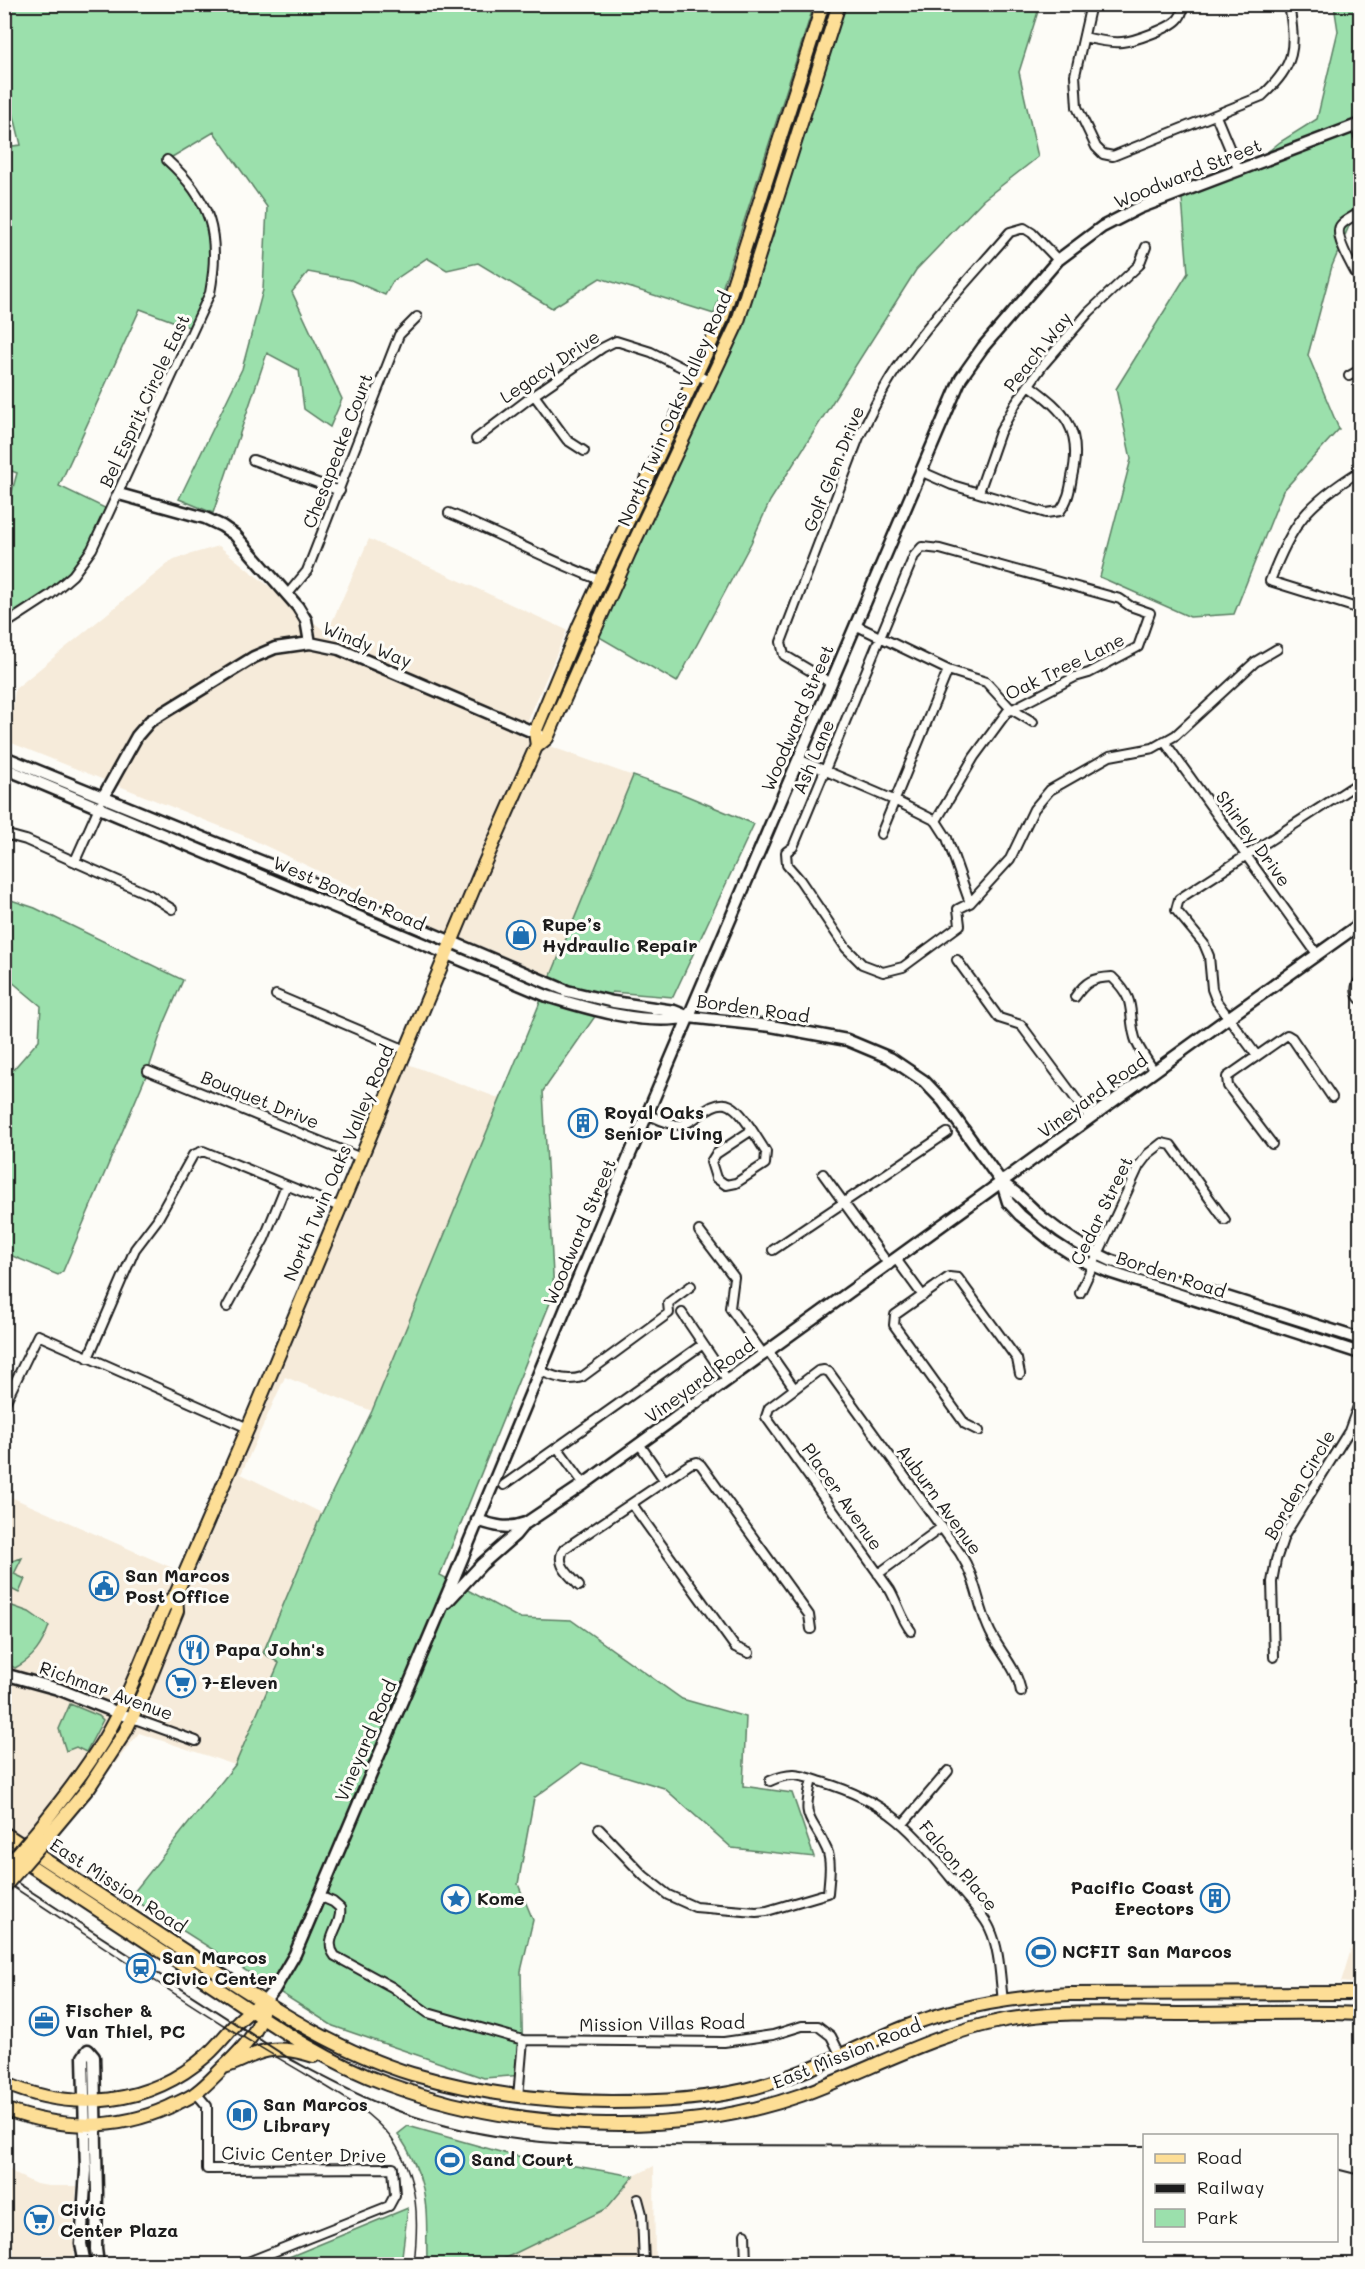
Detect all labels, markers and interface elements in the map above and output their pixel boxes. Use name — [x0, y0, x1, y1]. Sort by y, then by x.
street label: Woodward Street — [1110, 132, 1265, 214]
street label: North Twin Oaks Valley Road — [611, 287, 737, 530]
street label: Peach Way — [998, 306, 1077, 396]
street label: Bel Esprit Circle East — [93, 310, 195, 491]
street label: Legacy Drive — [495, 324, 604, 408]
street label: Chesapeake Court — [296, 370, 378, 532]
street label: Golf Glen Drive — [797, 402, 869, 535]
street label: Windy Way — [319, 615, 416, 673]
street label: Oak Tree Lane — [1001, 627, 1128, 705]
street label: Woodward Street — [755, 641, 839, 795]
street label: Ash Lane — [787, 716, 840, 798]
street label: Shirley Drive — [1211, 786, 1297, 891]
street label: West Borden Road — [270, 850, 429, 936]
place label: Rupe’s Hydraulic Repair — [542, 912, 698, 957]
shop icon: Rupe’s Hydraulic Repair — [505, 919, 537, 951]
street label: Borden Road — [695, 988, 811, 1028]
street label: North Twin Oaks Valley Road — [277, 1041, 399, 1284]
street label: Vineyard Road — [1033, 1047, 1152, 1143]
street label: Bouquet Drive — [198, 1064, 323, 1134]
place label: Royal Oaks Senior Living — [604, 1100, 723, 1145]
building icon: Royal Oaks Senior Living — [567, 1107, 599, 1139]
street label: Cedar Street — [1064, 1152, 1138, 1269]
street label: Woodward Street — [537, 1155, 621, 1309]
street label: Borden Road — [1113, 1245, 1229, 1303]
street label: Vineyard Road — [640, 1332, 759, 1428]
street label: Borden Circle — [1258, 1425, 1340, 1544]
street label: Placer Avenue — [797, 1438, 889, 1555]
street label: Auburn Avenue — [892, 1440, 988, 1559]
place label: San Marcos Post Office — [125, 1563, 230, 1608]
public building icon: San Marcos Post Office — [88, 1570, 120, 1602]
restaurant icon: Papa John's — [178, 1634, 210, 1666]
place label: Papa John's — [215, 1637, 325, 1661]
street label: Richmar Avenue — [36, 1655, 176, 1725]
supermarket icon: 7-Eleven — [165, 1667, 197, 1699]
place label: 7-Eleven — [202, 1670, 278, 1694]
street label: Vineyard Road — [329, 1676, 401, 1805]
street label: Falcon Place — [914, 1815, 1004, 1916]
street label: East Mission Road — [46, 1832, 191, 1938]
place label: Pacific Coast Erectors — [1070, 1875, 1194, 1920]
building icon: Pacific Coast Erectors — [1199, 1882, 1231, 1914]
place icon: Kome — [440, 1883, 472, 1915]
place label: Kome — [477, 1886, 525, 1910]
sports icon: NCFIT San Marcos — [1025, 1936, 1057, 1968]
place label: NCFIT San Marcos — [1062, 1939, 1232, 1963]
place label: San Marcos Civic Center — [162, 1945, 277, 1990]
station icon: San Marcos Civic Center — [125, 1952, 157, 1984]
place label: Fischer & Van Thiel, PC — [65, 1998, 185, 2043]
office icon: Fischer & Van Thiel, PC — [28, 2005, 60, 2037]
street label: Mission Villas Road — [579, 2010, 745, 2036]
street label: East Mission Road — [769, 2012, 924, 2094]
place label: San Marcos Library — [263, 2092, 368, 2137]
library icon: San Marcos Library — [226, 2099, 258, 2131]
legend — [1143, 2134, 1338, 2242]
street label: Civic Center Drive — [221, 2141, 387, 2167]
sports icon: Sand Court — [434, 2144, 466, 2176]
text: Road — [1197, 2145, 1242, 2169]
place label: Sand Court — [471, 2147, 574, 2171]
text: Railway — [1197, 2175, 1264, 2199]
place label: Civic Center Plaza — [60, 2197, 178, 2242]
supermarket icon: Civic Center Plaza — [23, 2204, 55, 2236]
text: Park — [1197, 2205, 1238, 2229]

